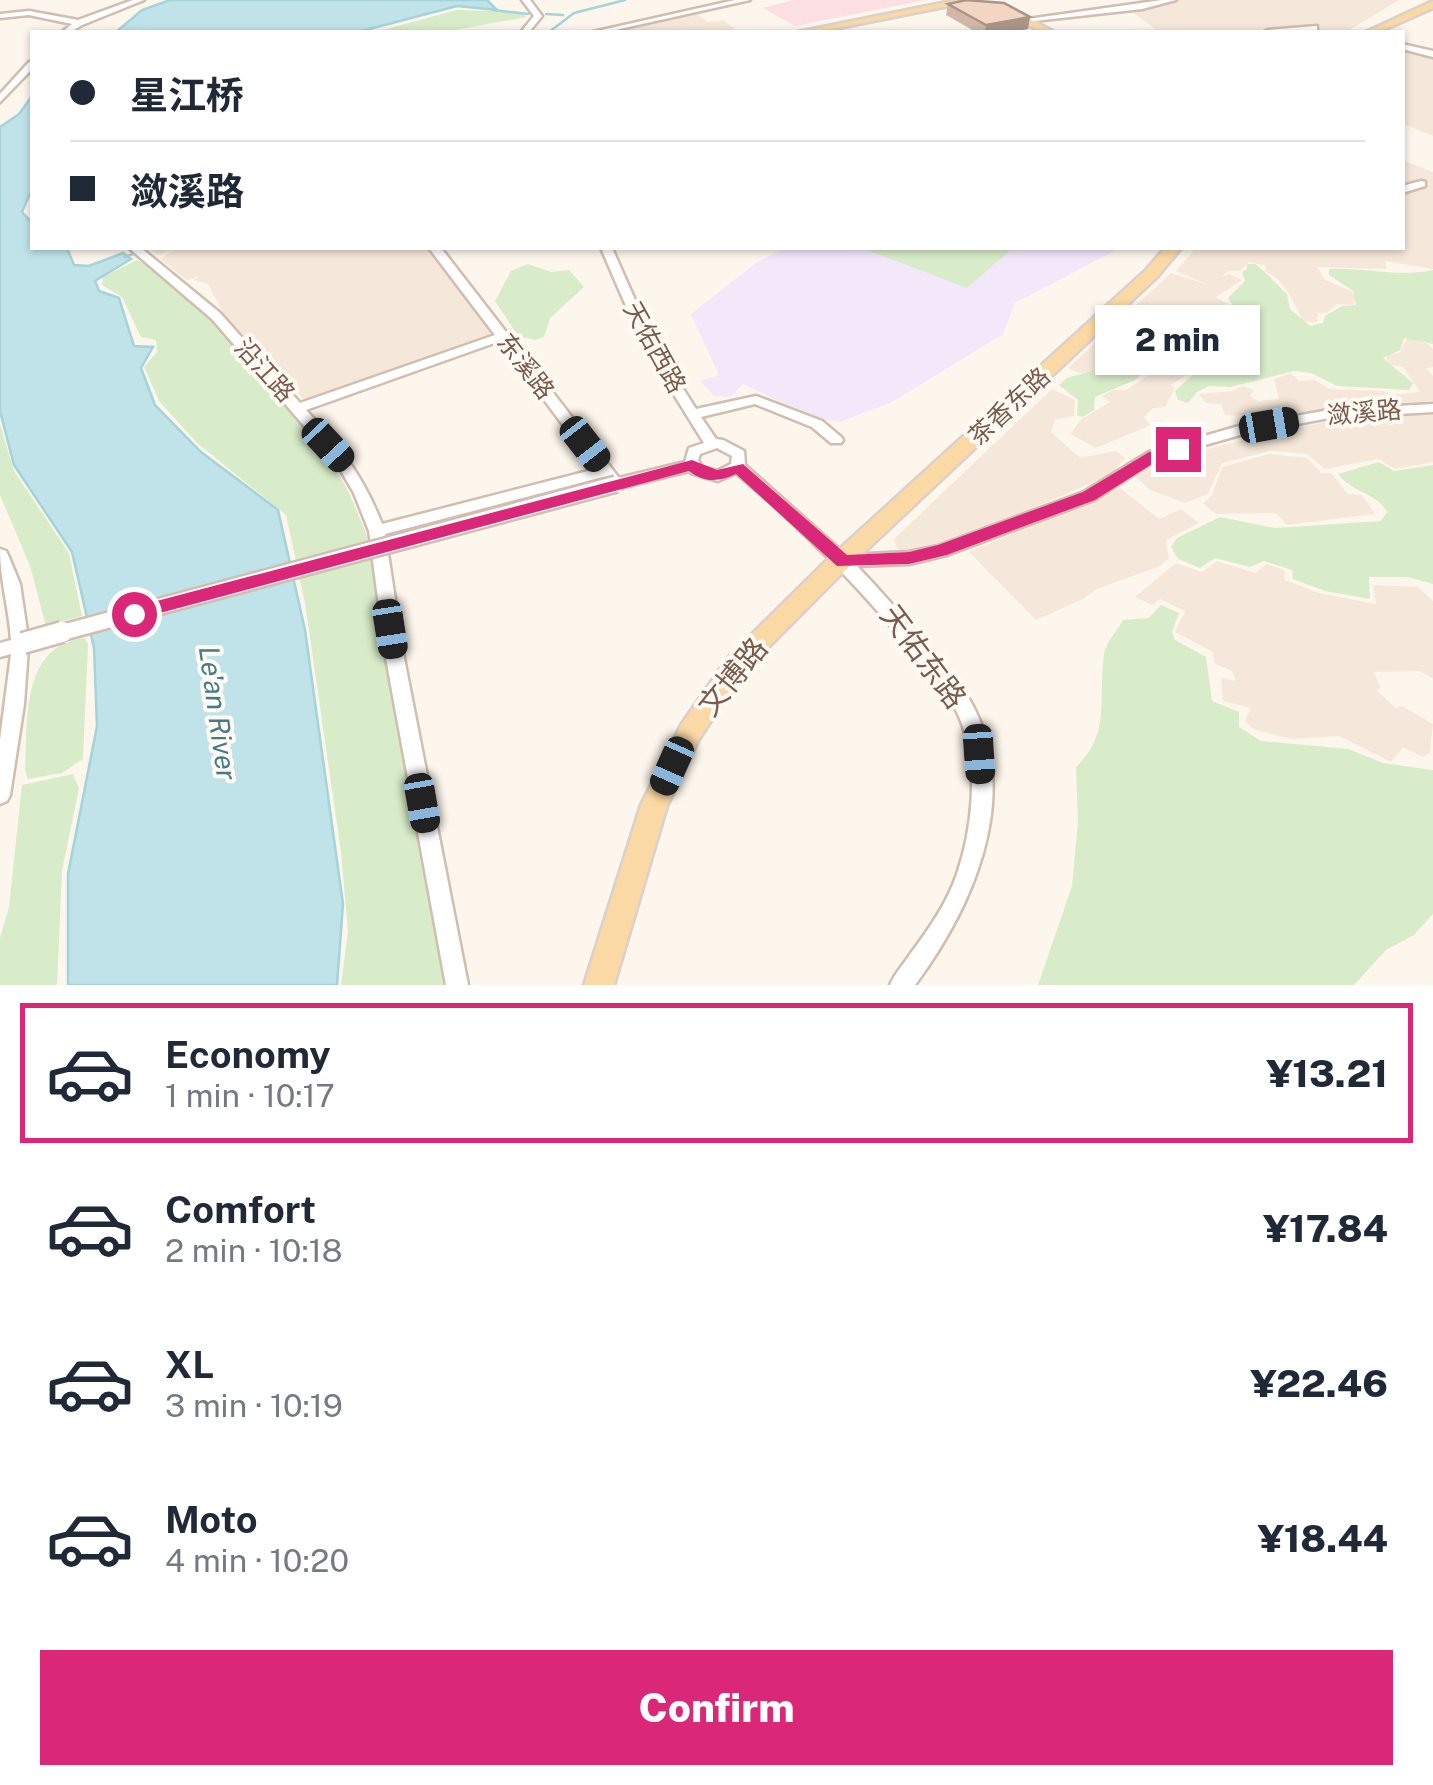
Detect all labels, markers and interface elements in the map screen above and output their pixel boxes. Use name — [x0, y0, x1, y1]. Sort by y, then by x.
text: 星江桥 — [130, 73, 244, 118]
text: 潋溪路 — [130, 169, 244, 214]
street label: 天佑西路 — [618, 296, 692, 398]
callout: 2 min — [1096, 304, 1260, 374]
text: 2 min — [1135, 321, 1220, 358]
street label: 东溪路 — [491, 327, 561, 405]
street label: 沿江路 — [229, 332, 301, 408]
street label: 茶香东路 — [962, 361, 1056, 451]
street label: 潋溪路 — [1325, 394, 1403, 430]
car — [1237, 405, 1301, 445]
car — [555, 411, 615, 477]
car — [297, 413, 359, 477]
route end — [1156, 427, 1201, 472]
route start — [112, 592, 157, 637]
car — [370, 597, 410, 661]
street label: 天佑东路 — [873, 598, 974, 715]
street label: 文博路 — [690, 630, 775, 723]
water label: Le'an River — [193, 644, 244, 782]
car — [962, 723, 996, 785]
car — [646, 732, 698, 800]
car — [402, 771, 442, 835]
icon: car — [45, 1028, 135, 1118]
text: Economy — [165, 1032, 331, 1077]
text: ¥13.21 — [1266, 1051, 1388, 1096]
text: 1 min · 10:17 — [165, 1077, 335, 1114]
icon: car — [45, 1183, 135, 1273]
text: Comfort — [165, 1187, 316, 1232]
text: ¥17.84 — [1263, 1206, 1388, 1251]
text: 2 min · 10:18 — [165, 1232, 342, 1269]
icon: car — [45, 1338, 135, 1428]
text: XL — [165, 1342, 214, 1387]
text: ¥22.46 — [1250, 1361, 1388, 1406]
text: 3 min · 10:19 — [165, 1387, 343, 1424]
icon: car — [45, 1493, 135, 1583]
text: Moto — [165, 1497, 258, 1542]
text: ¥18.44 — [1258, 1516, 1388, 1561]
text: 4 min · 10:20 — [165, 1542, 349, 1579]
button: Confirm — [40, 1650, 1393, 1765]

